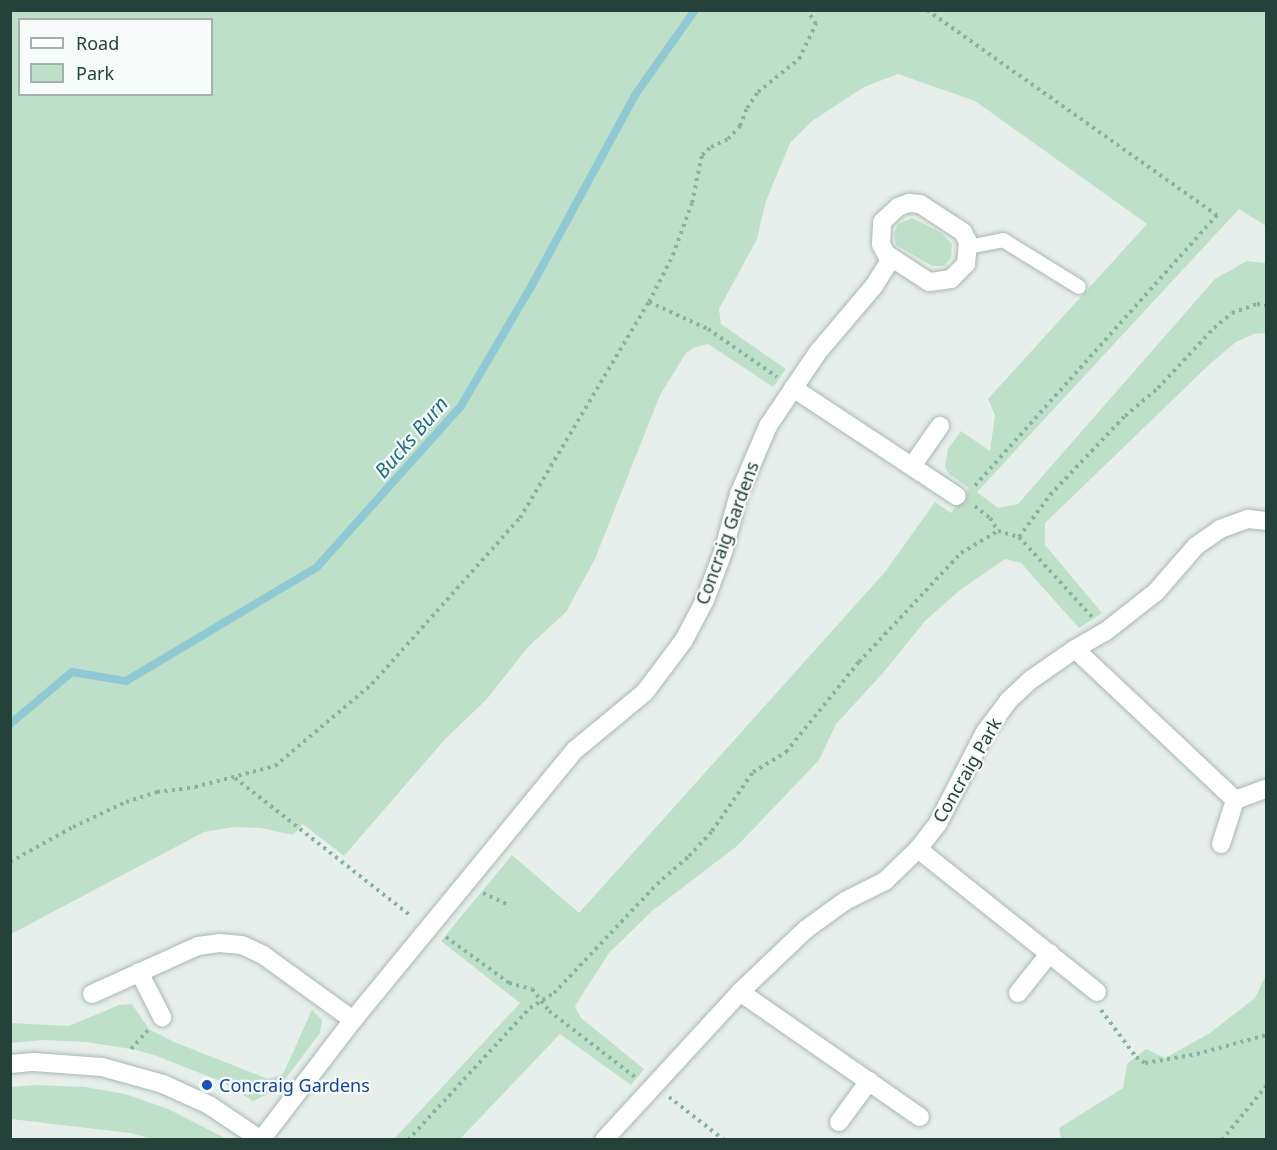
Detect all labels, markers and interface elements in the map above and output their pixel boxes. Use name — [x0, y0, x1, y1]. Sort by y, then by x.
legend — [18, 18, 213, 96]
text: Road — [76, 31, 119, 55]
text: Park — [76, 61, 114, 85]
water label: Bucks Burn — [369, 392, 453, 482]
street label: Concraig Gardens — [691, 458, 763, 608]
street label: Concraig Park — [928, 714, 1006, 826]
place label: Concraig Gardens — [219, 1074, 370, 1096]
marker: Concraig Gardens — [200, 1078, 214, 1092]

